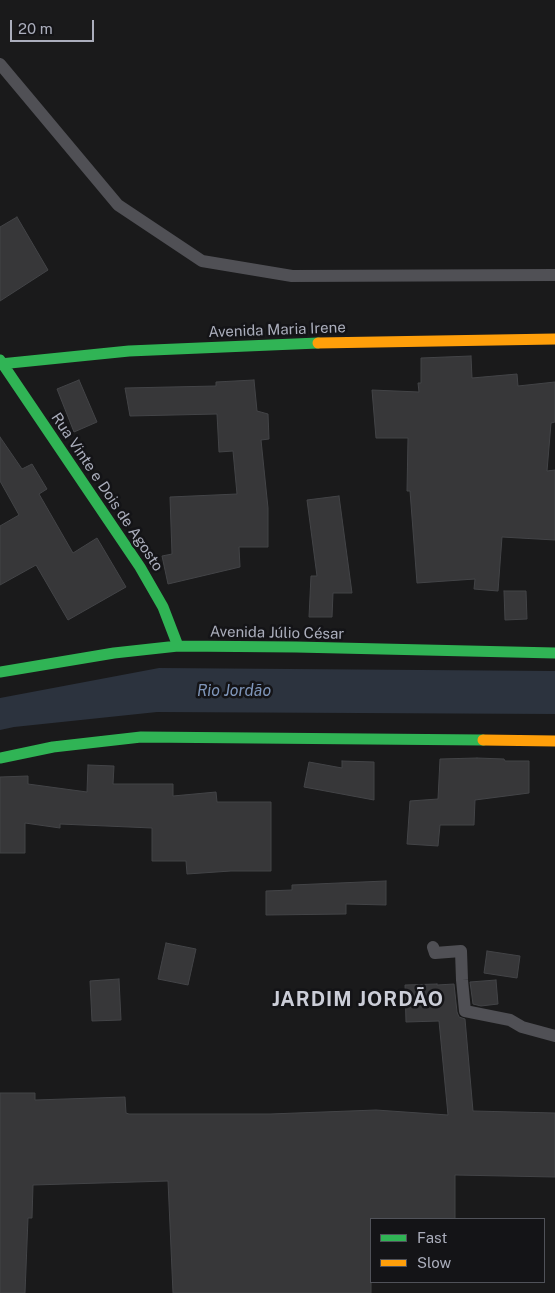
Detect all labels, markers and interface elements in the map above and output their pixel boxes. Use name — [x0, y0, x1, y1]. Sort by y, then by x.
scale bar — [12, 10, 96, 42]
text: 20 m — [18, 20, 53, 37]
street label: Avenida Maria Irene — [208, 319, 346, 341]
street label: Rua Vinte e Dois de Agosto — [47, 409, 167, 575]
street label: Avenida Júlio César — [210, 623, 344, 643]
water label: Rio Jordão — [197, 681, 271, 701]
district label: JARDIM JORDÃO — [270, 988, 446, 1012]
legend — [370, 1218, 545, 1283]
text: Fast — [417, 1229, 447, 1246]
text: Slow — [417, 1254, 451, 1271]

